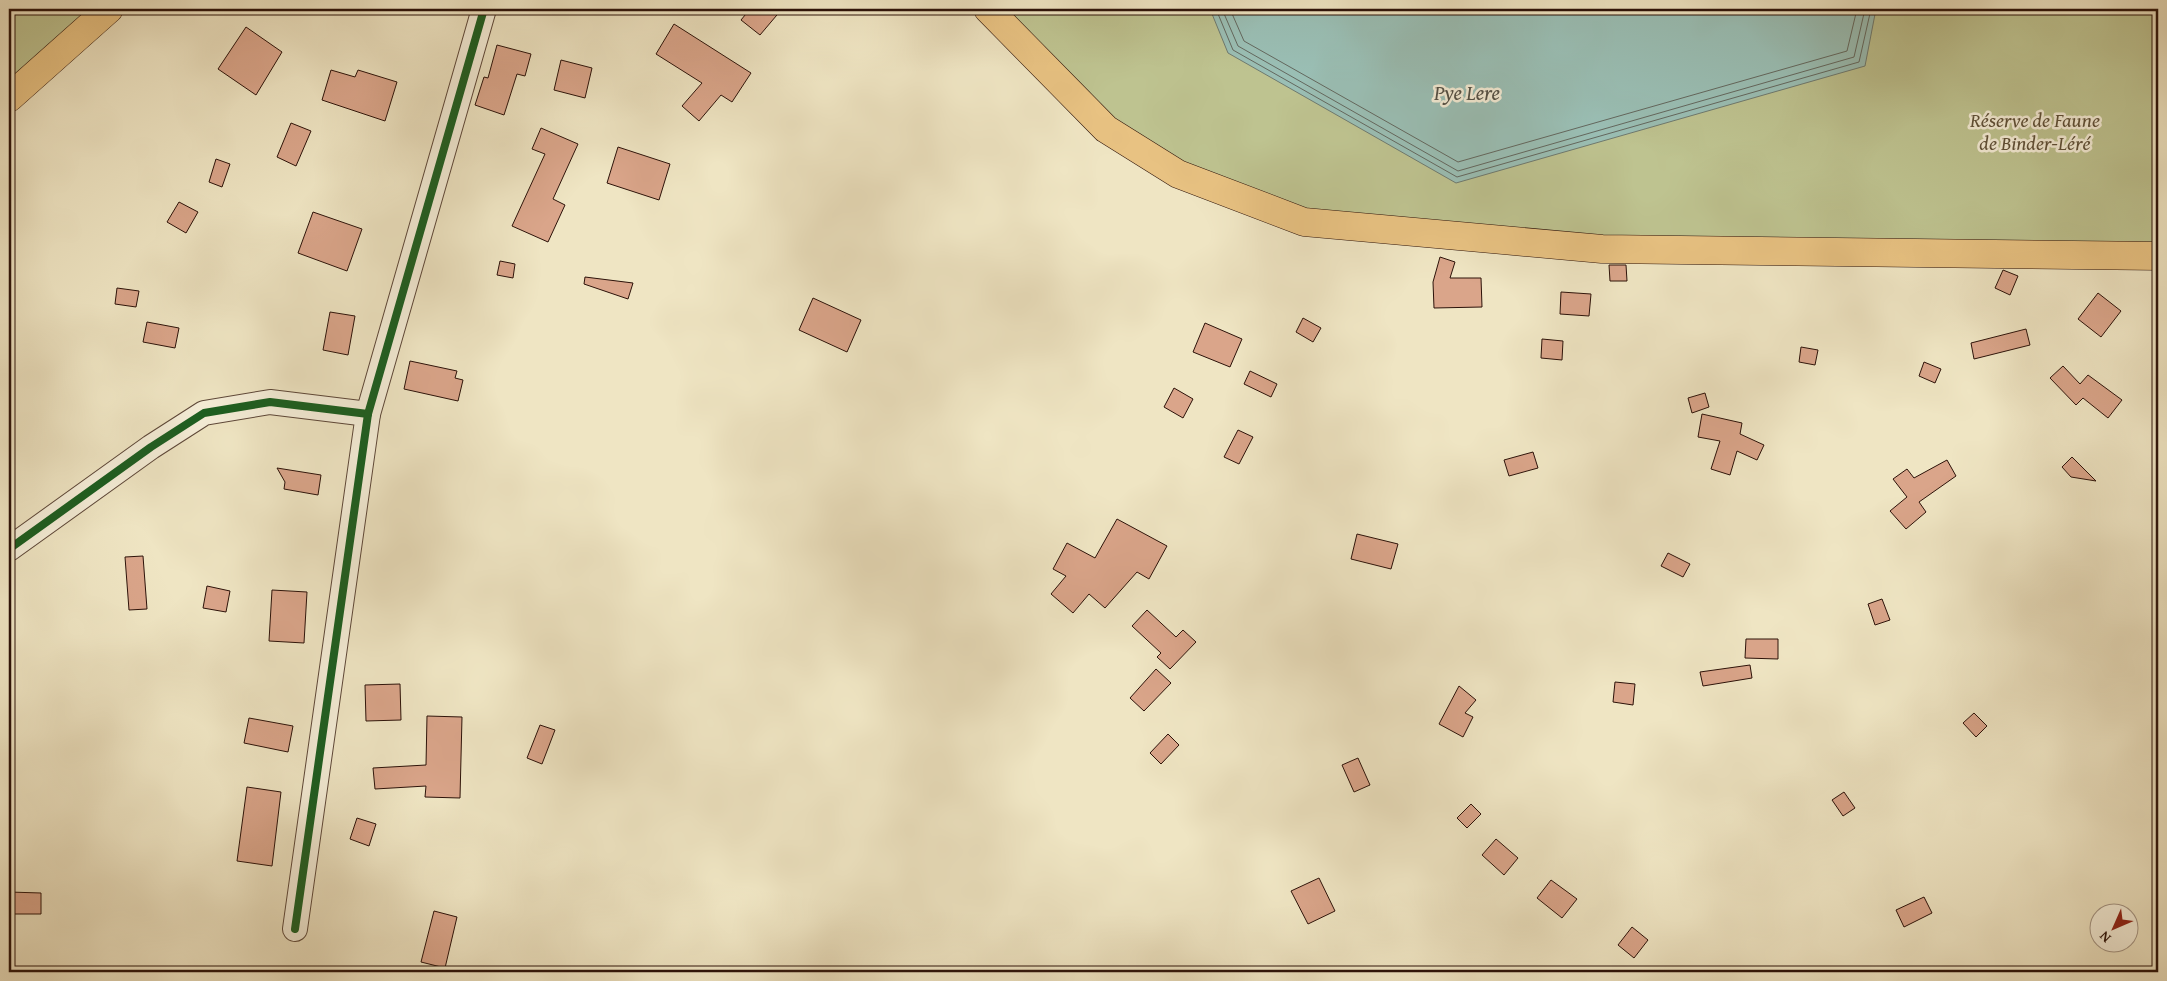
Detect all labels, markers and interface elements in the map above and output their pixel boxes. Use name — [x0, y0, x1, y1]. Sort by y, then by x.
water label: Pye Lere — [1433, 77, 1500, 108]
park label: Réserve de Faune de Binder-Léré — [1969, 105, 2100, 157]
north arrow — [2090, 904, 2140, 954]
text: N — [2094, 926, 2115, 948]

